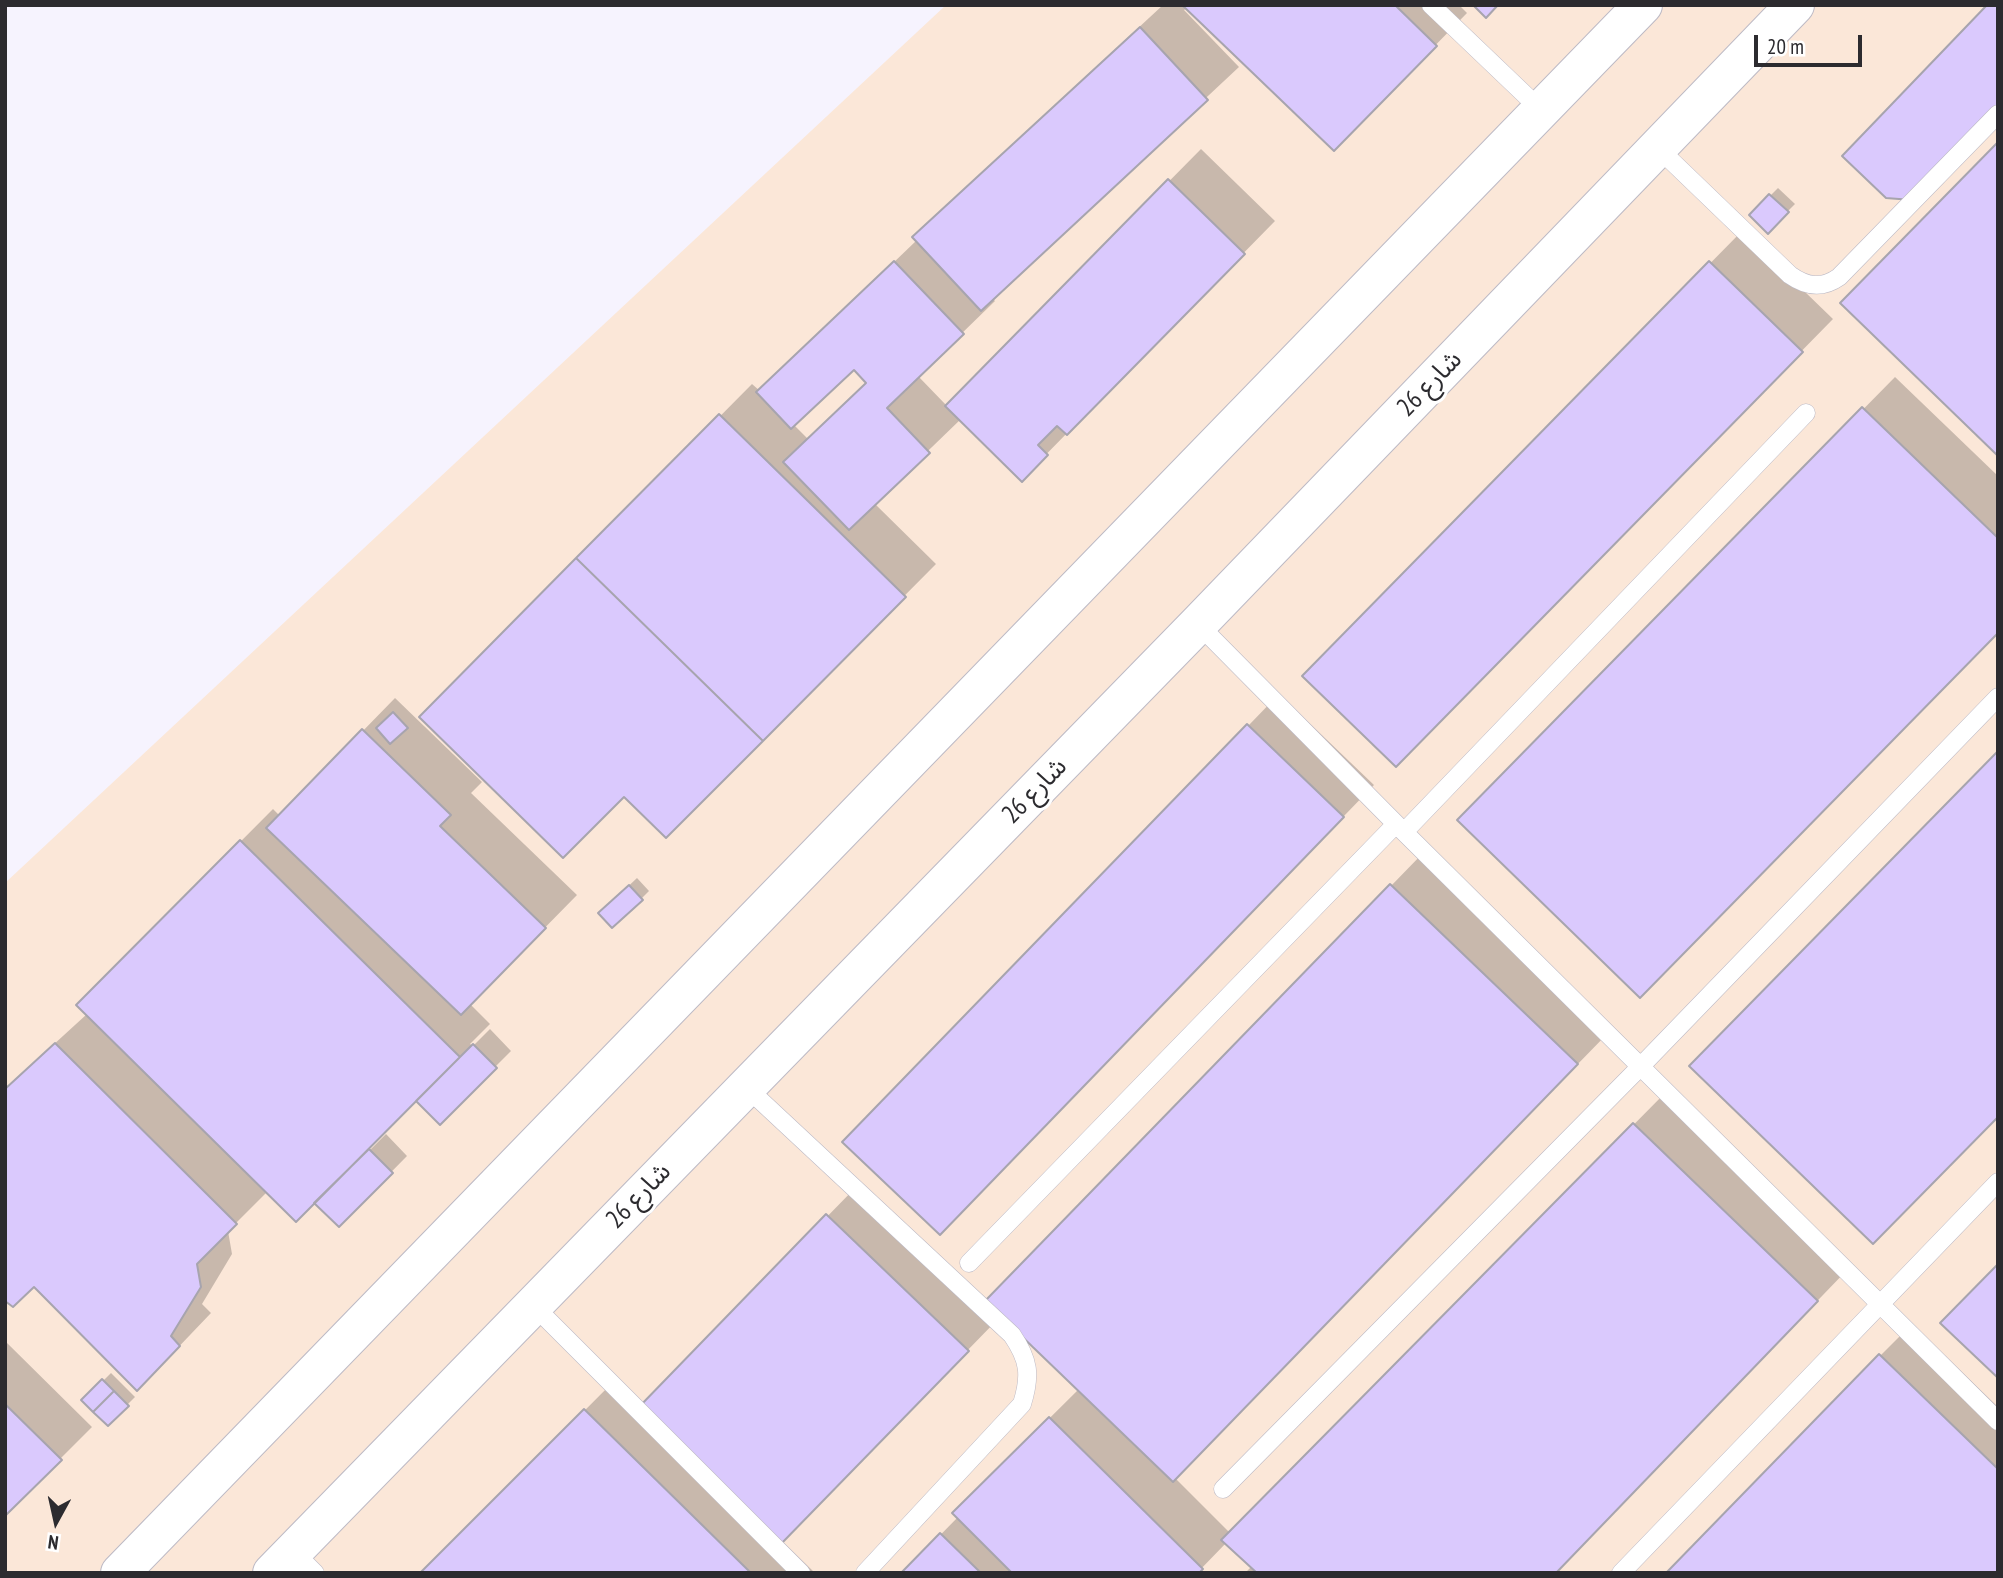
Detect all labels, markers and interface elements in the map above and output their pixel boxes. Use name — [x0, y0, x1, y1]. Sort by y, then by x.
scale bar — [1758, 21, 1867, 65]
text: 20 m — [1767, 33, 1804, 60]
street label: شارع 26 — [1391, 345, 1469, 423]
street label: شارع 26 — [996, 752, 1074, 830]
street label: شارع 26 — [600, 1157, 678, 1235]
north arrow — [21, 1487, 91, 1557]
text: N — [46, 1530, 60, 1555]

